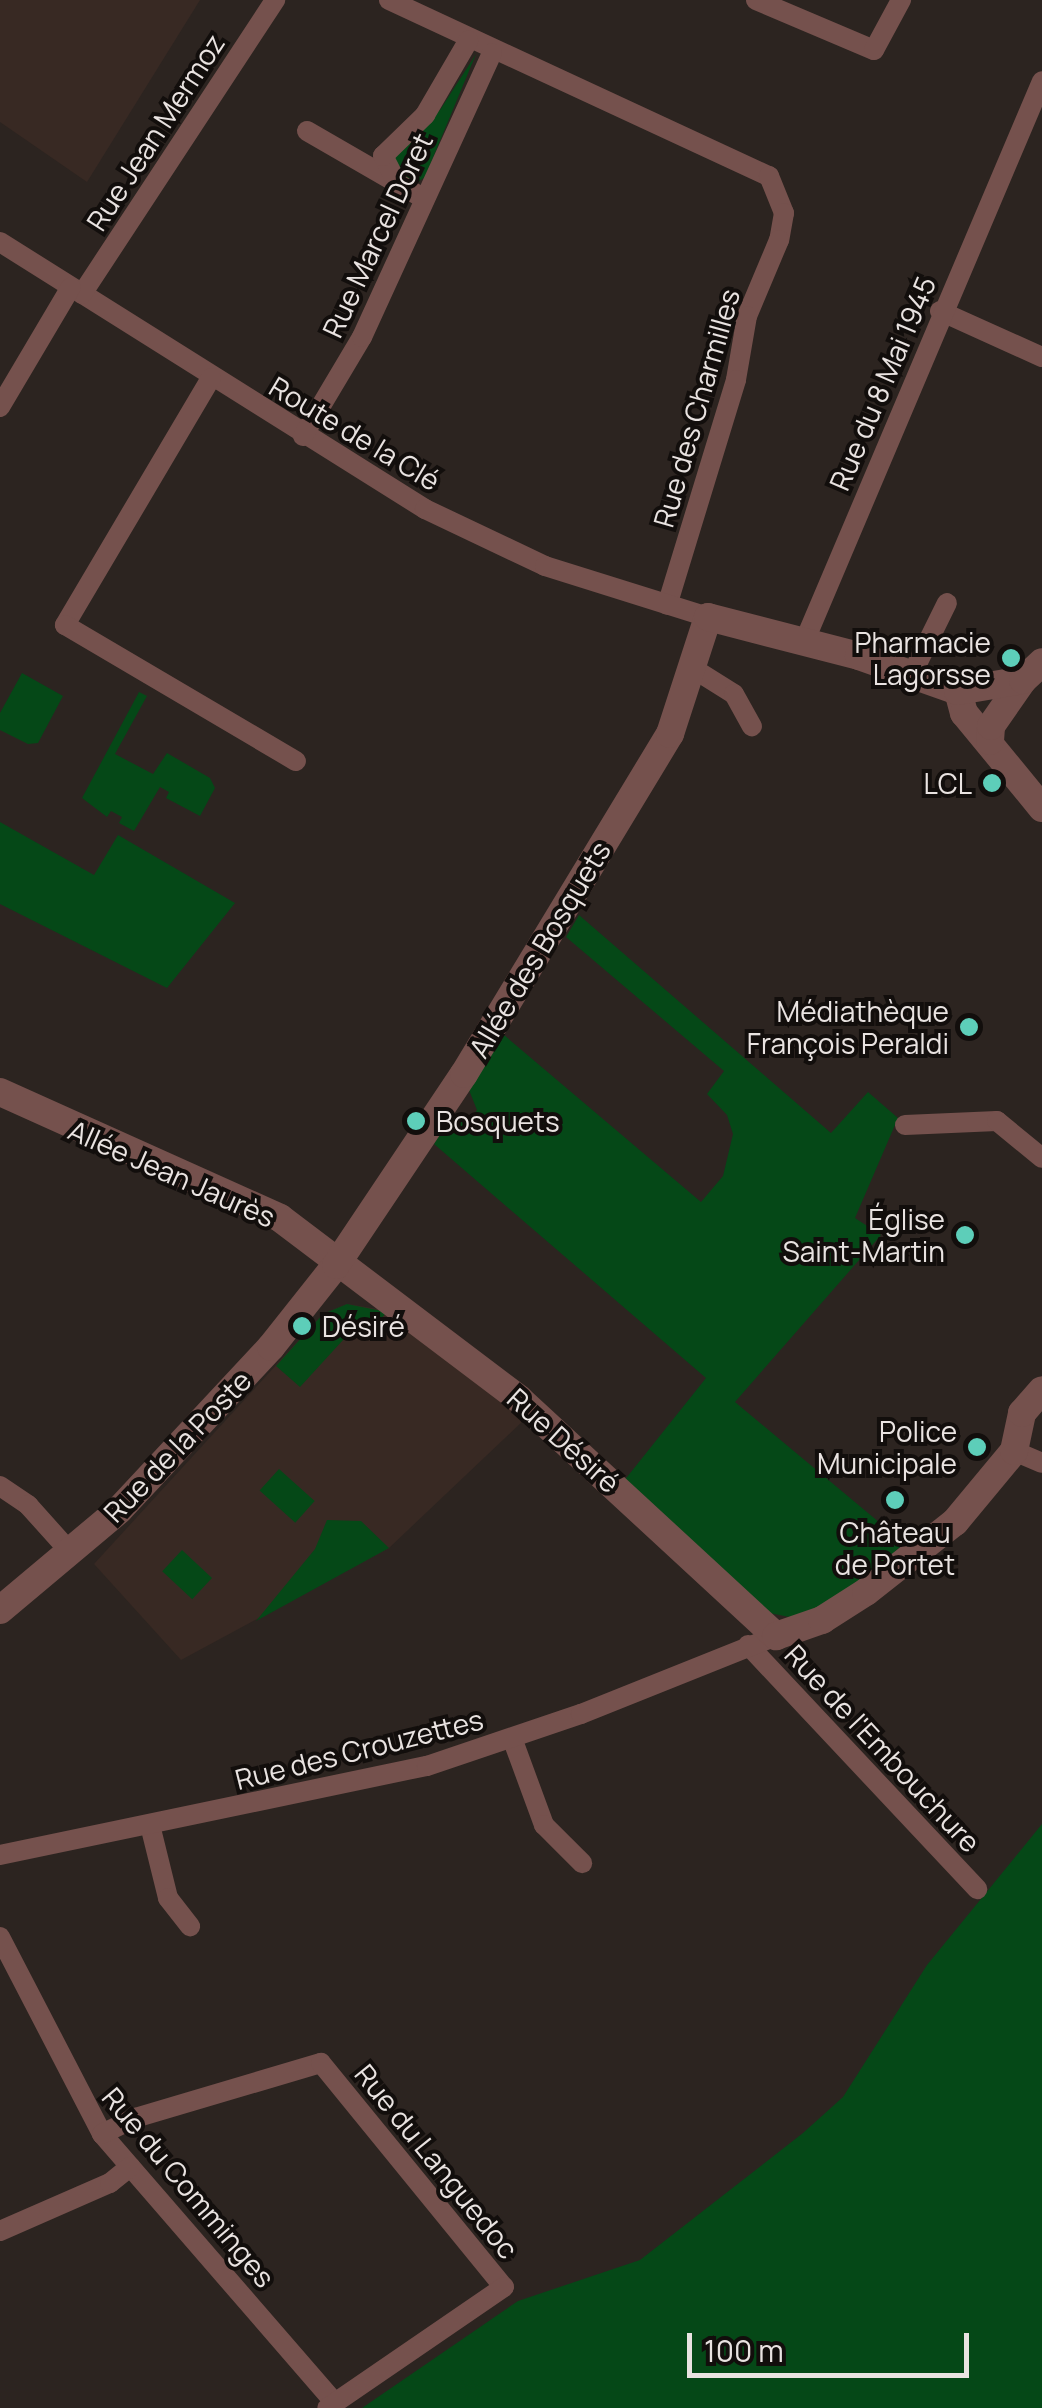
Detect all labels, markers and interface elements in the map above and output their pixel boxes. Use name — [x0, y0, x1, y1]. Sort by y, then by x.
street label: Rue Jean Mermoz — [79, 27, 231, 237]
street label: Rue Marcel Doret — [315, 128, 439, 342]
street label: Rue du 8 Mai 1945 — [822, 271, 942, 495]
street label: Rue des Charmilles — [646, 285, 746, 531]
street label: Route de la Clé — [264, 369, 446, 497]
place label: Pharmacie Lagorsse — [855, 625, 991, 691]
marker: Pharmacie Lagorsse — [1000, 647, 1022, 669]
place label: LCL — [923, 766, 972, 800]
marker: LCL — [981, 772, 1003, 794]
street label: Allée des Bosquets — [461, 835, 617, 1063]
place label: Médiathèque François Peraldi — [747, 994, 949, 1060]
marker: Médiathèque François Peraldi — [958, 1016, 980, 1038]
place label: Bosquets — [436, 1104, 560, 1138]
marker: Bosquets — [405, 1110, 427, 1132]
street label: Allée Jean Jaurès — [64, 1112, 280, 1234]
place label: Église Saint-Martin — [782, 1202, 945, 1268]
marker: Église Saint-Martin — [954, 1224, 976, 1246]
place label: Désiré — [322, 1309, 405, 1343]
marker: Désiré — [291, 1315, 313, 1337]
street label: Rue de la Poste — [96, 1363, 258, 1529]
street label: Rue Désiré — [501, 1381, 627, 1499]
place label: Police Municipale — [817, 1414, 957, 1480]
marker: Police Municipale — [966, 1436, 988, 1458]
marker: Château de Portet — [884, 1489, 906, 1511]
place label: Château de Portet — [835, 1515, 955, 1581]
street label: Rue de l'Embouchure — [778, 1637, 988, 1859]
street label: Rue des Crouzettes — [231, 1702, 487, 1796]
street label: Rue du Languedoc — [348, 2057, 526, 2265]
street label: Rue du Comminges — [96, 2080, 282, 2294]
scale bar — [692, 2313, 974, 2375]
text: 100 m — [704, 2330, 784, 2371]

